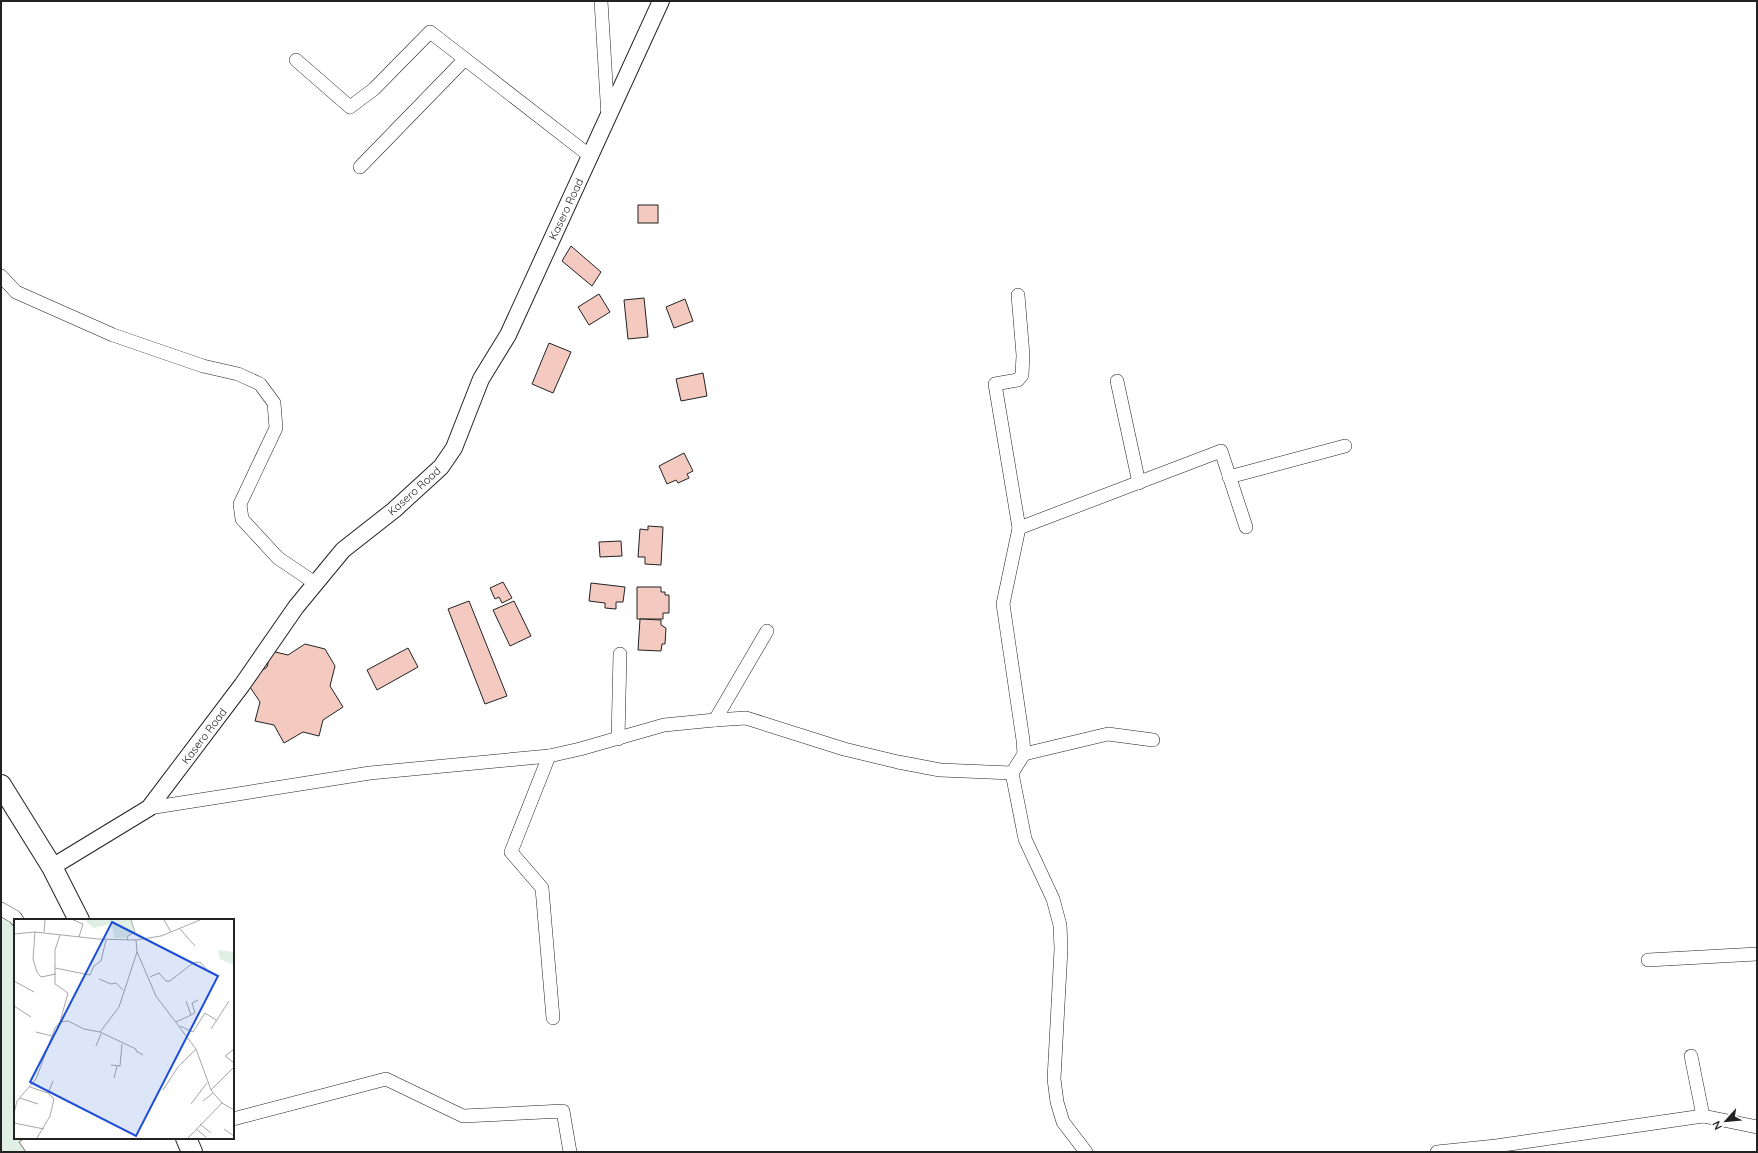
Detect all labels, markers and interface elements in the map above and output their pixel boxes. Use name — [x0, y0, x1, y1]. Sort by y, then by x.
street label: Kasero Road — [546, 176, 586, 242]
street label: Kasero Road — [385, 464, 443, 518]
street label: Kasero Road — [178, 705, 230, 767]
inset map — [14, 919, 234, 1139]
north arrow — [1706, 1101, 1746, 1141]
text: N — [1709, 1119, 1725, 1132]

